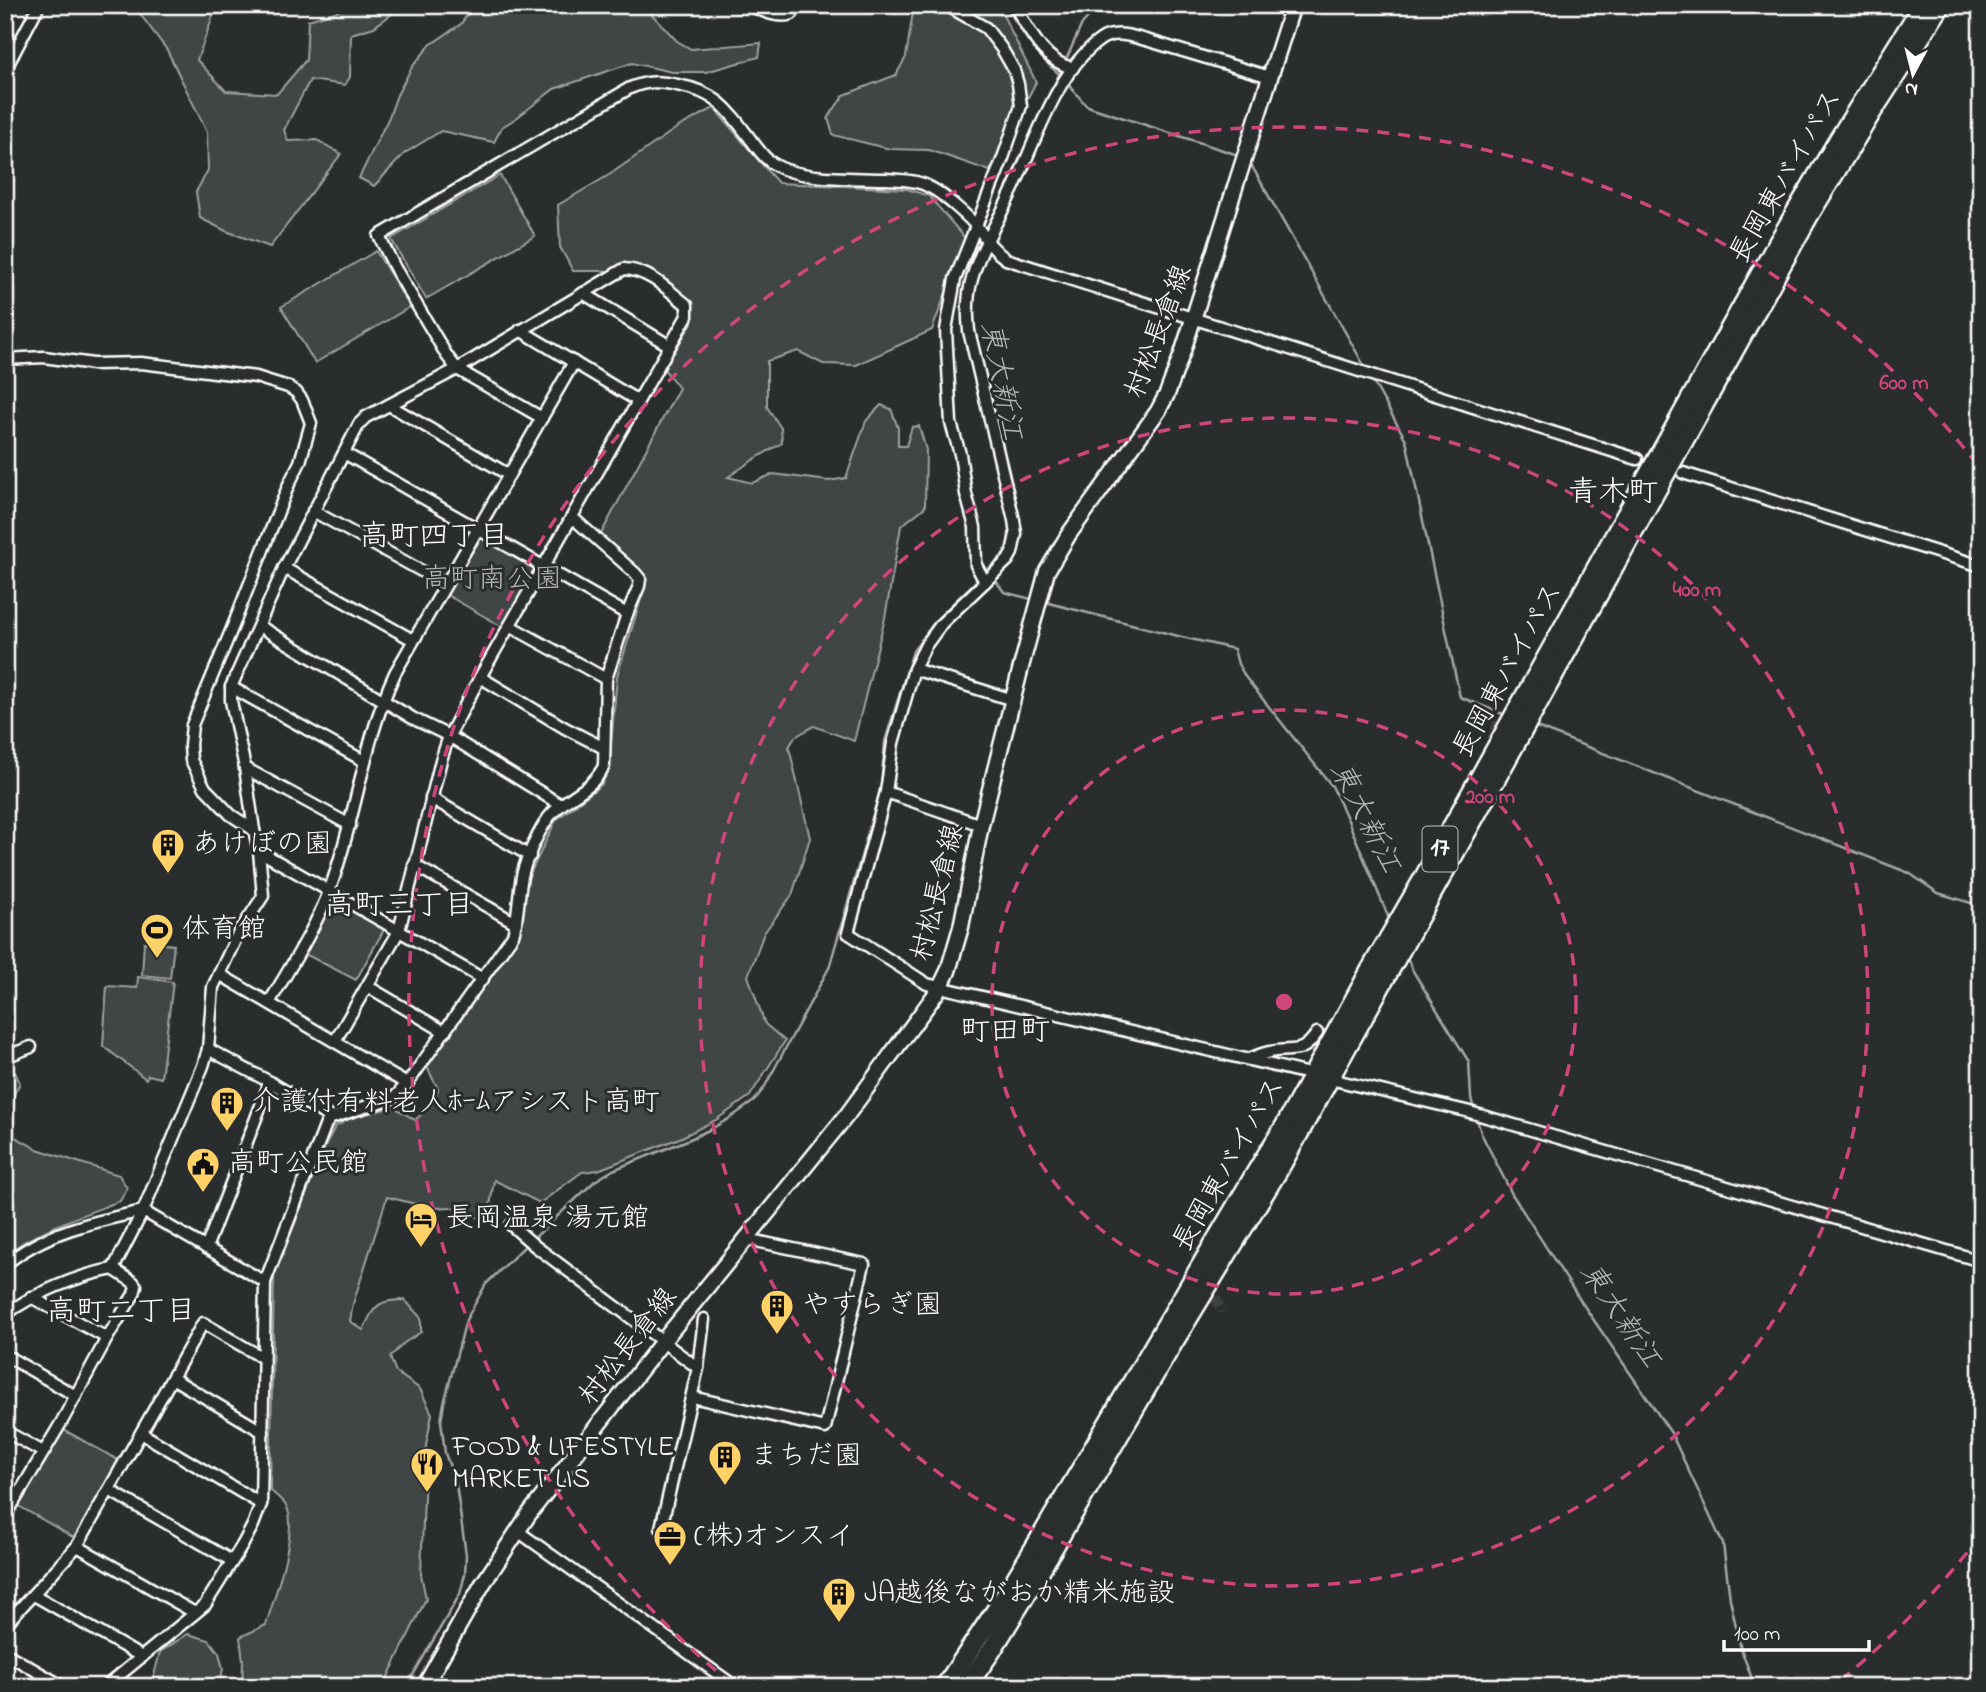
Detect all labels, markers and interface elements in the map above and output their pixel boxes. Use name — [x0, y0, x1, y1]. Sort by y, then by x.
north arrow — [1878, 38, 1948, 108]
text: N — [1903, 74, 1919, 103]
street label: 長岡東バイパス — [1720, 82, 1854, 272]
street label: 村松長倉線 — [1116, 259, 1204, 405]
water label: 東大新江 — [967, 318, 1033, 445]
text: 600 m — [1880, 369, 1928, 399]
district label: 青木町 — [1568, 472, 1658, 516]
district label: 高町四丁目 — [359, 516, 509, 560]
park label: 高町南公園 — [422, 560, 562, 601]
street label: 長岡東バイパス — [1444, 576, 1574, 766]
text: 400 m — [1673, 576, 1721, 606]
water label: 東大新江 — [1317, 755, 1411, 882]
text: 200 m — [1464, 783, 1515, 813]
street label: 村松長倉線 — [902, 820, 976, 966]
place label: あけぼの園 — [192, 825, 332, 866]
building icon: あけぼの園 — [149, 826, 187, 875]
road number: 17 — [1422, 827, 1458, 872]
district label: 高町三丁目 — [324, 885, 474, 929]
place label: 体育館 — [182, 910, 266, 951]
sports icon: 体育館 — [138, 911, 176, 960]
centre of rings — [1272, 990, 1296, 1014]
district label: 町田町 — [960, 1011, 1050, 1055]
street label: 長岡東バイパス — [1163, 1070, 1297, 1260]
place label: 介護付有料老人ﾎｰﾑアシスト高町 — [252, 1083, 660, 1124]
building icon: 介護付有料老人ﾎｰﾑアシスト高町 — [208, 1084, 246, 1133]
place label: 高町公民館 — [228, 1144, 368, 1185]
public building icon: 高町公民館 — [184, 1145, 222, 1194]
place label: 長岡温泉 湯元館 — [446, 1199, 649, 1240]
hotel icon: 長岡温泉 湯元館 — [402, 1200, 440, 1249]
water label: 東大新江 — [1567, 1254, 1671, 1379]
street label: 村松長倉線 — [570, 1279, 688, 1415]
place label: やすらぎ園 — [802, 1286, 942, 1327]
building icon: やすらぎ園 — [758, 1287, 796, 1336]
district label: 高町二丁目 — [46, 1291, 196, 1335]
place label: FOOD & LIFESTYLE MARKET LIS — [451, 1428, 674, 1501]
place label: まちだ園 — [750, 1437, 862, 1478]
building icon: まちだ園 — [706, 1438, 744, 1487]
restaurant icon: FOOD & LIFESTYLE MARKET LIS — [408, 1445, 446, 1494]
place label: (株)オンスイ — [694, 1517, 854, 1558]
office icon: (株)オンスイ — [651, 1518, 689, 1567]
place label: JA越後ながおか精米施設 — [864, 1574, 1175, 1615]
building icon: JA越後ながおか精米施設 — [820, 1575, 858, 1624]
scale bar — [1724, 1608, 1869, 1652]
text: 100 m — [1734, 1620, 1780, 1650]

